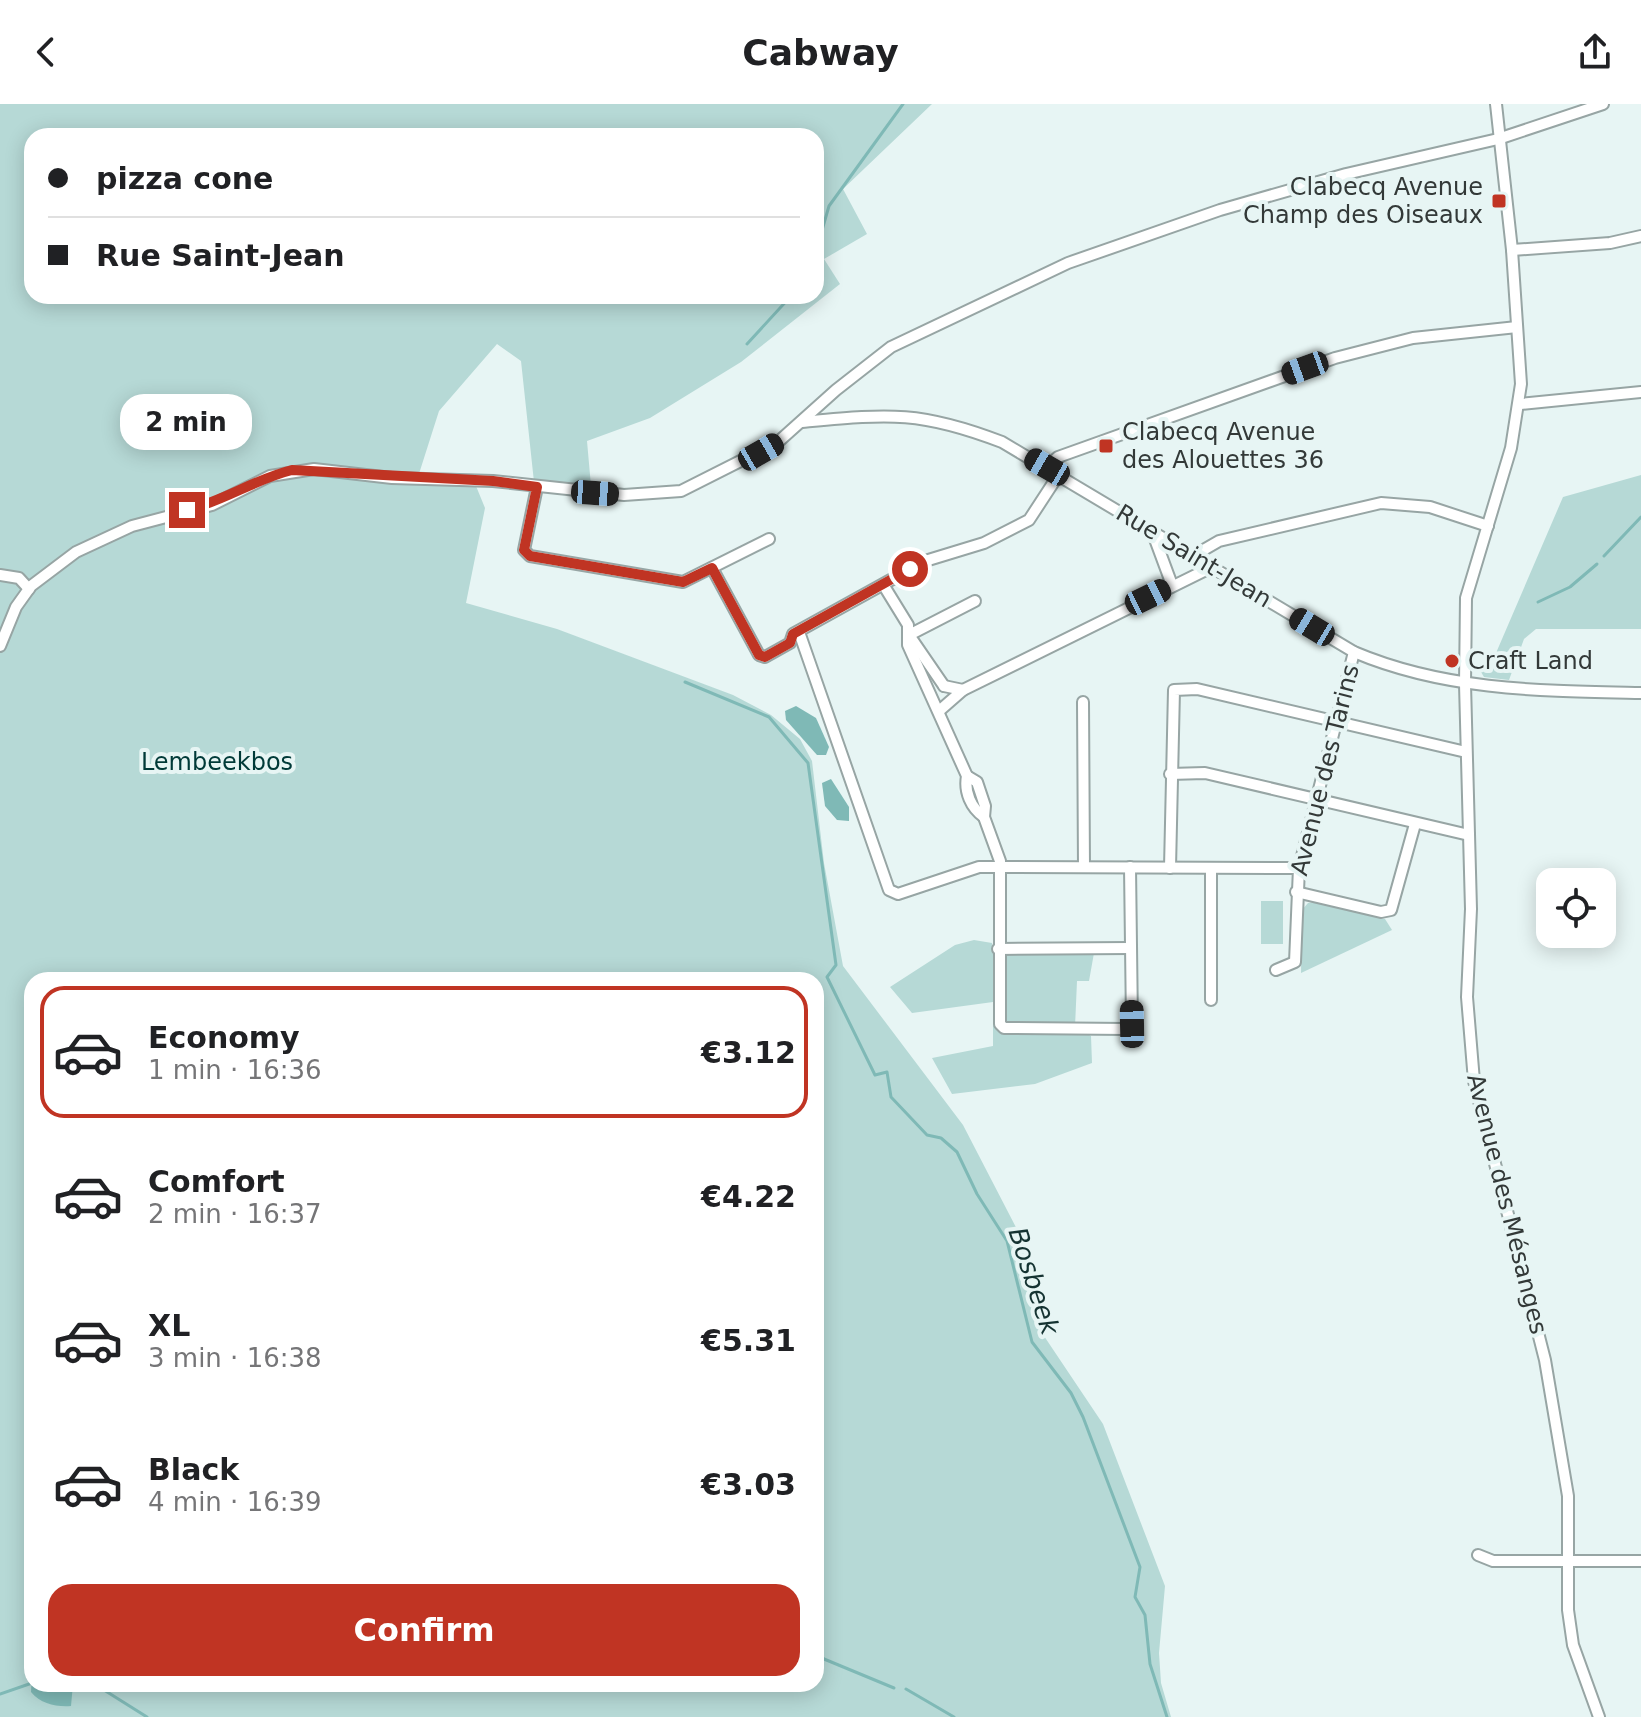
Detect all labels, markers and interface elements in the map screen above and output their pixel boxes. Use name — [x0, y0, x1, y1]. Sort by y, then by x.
icon: back — [24, 30, 68, 74]
icon: share — [1573, 30, 1617, 74]
text: Cabway — [742, 32, 899, 73]
text: pizza cone — [96, 161, 273, 196]
place label: Clabecq Avenue Champ des Oiseaux — [1243, 173, 1483, 229]
marker: Clabecq Avenue Champ des Oiseaux — [1490, 192, 1508, 210]
text: Rue Saint-Jean — [96, 238, 345, 273]
car — [1278, 349, 1332, 387]
callout: 2 min — [121, 394, 253, 450]
text: 2 min — [145, 407, 227, 437]
place label: Clabecq Avenue des Alouettes 36 — [1122, 418, 1324, 474]
car — [734, 430, 788, 474]
marker: Clabecq Avenue des Alouettes 36 — [1097, 437, 1115, 455]
car — [1020, 445, 1074, 489]
car — [570, 479, 620, 507]
route end — [169, 492, 205, 528]
street label: Rue Saint-Jean — [1111, 499, 1277, 613]
route start — [892, 551, 928, 587]
car — [1121, 576, 1175, 618]
car — [1285, 604, 1339, 650]
place label: Craft Land — [1468, 647, 1593, 675]
marker: Craft Land — [1443, 652, 1461, 670]
street label: Avenue des Tarins — [1285, 662, 1365, 878]
park label: Lembeekbos — [141, 748, 293, 776]
map controls — [1536, 868, 1616, 948]
button: locate — [1536, 868, 1616, 948]
car — [1120, 1000, 1144, 1048]
icon: car — [52, 1016, 124, 1088]
text: Economy — [148, 1020, 300, 1055]
text: €3.12 — [701, 1035, 796, 1070]
text: 1 min · 16:36 — [148, 1055, 322, 1085]
street label: Avenue des Mésanges — [1461, 1071, 1553, 1337]
icon: car — [52, 1160, 124, 1232]
text: Comfort — [148, 1164, 285, 1199]
text: €4.22 — [701, 1179, 796, 1214]
text: 2 min · 16:37 — [148, 1199, 322, 1229]
water label: Bosbeek — [1003, 1224, 1066, 1339]
icon: car — [52, 1304, 124, 1376]
text: XL — [148, 1308, 190, 1343]
text: €5.31 — [701, 1323, 796, 1358]
text: 3 min · 16:38 — [148, 1343, 322, 1373]
icon: car — [52, 1448, 124, 1520]
text: Black — [148, 1452, 239, 1487]
text: €3.03 — [701, 1467, 796, 1502]
text: 4 min · 16:39 — [148, 1487, 322, 1517]
button: Confirm — [48, 1584, 800, 1676]

